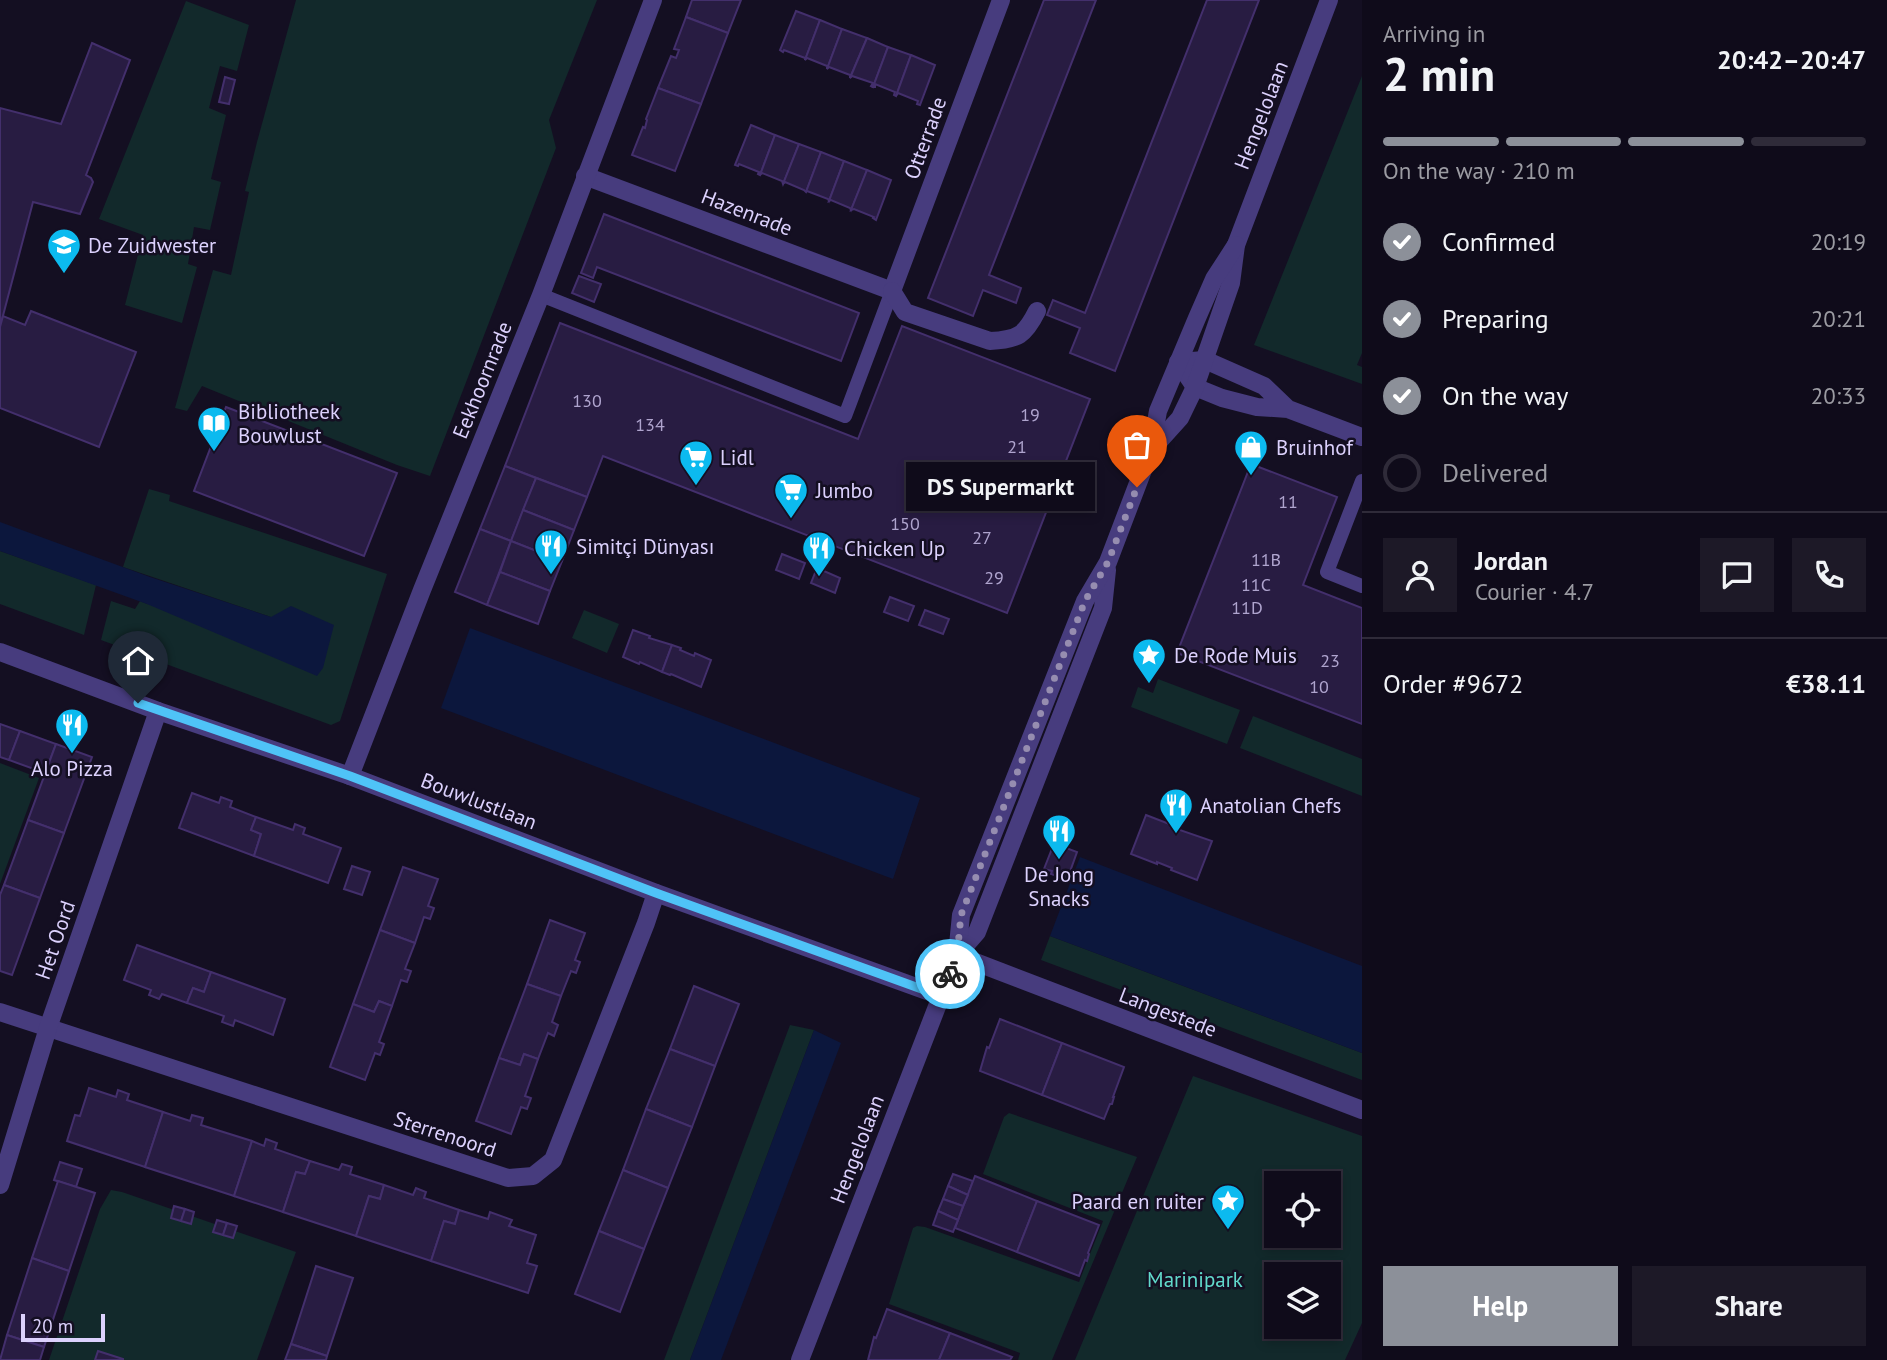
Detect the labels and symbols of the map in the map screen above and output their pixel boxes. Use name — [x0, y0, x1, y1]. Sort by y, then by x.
street label: Hengelolaan — [1228, 57, 1294, 173]
street label: Otterrade — [898, 93, 952, 183]
street label: Hazenrade — [698, 182, 796, 242]
school or university icon: De Zuidwester — [45, 226, 83, 275]
place label: De Zuidwester — [88, 232, 216, 259]
street label: Eekhoornrade — [446, 317, 518, 443]
house number: 130 — [572, 389, 602, 412]
place label: Bibliotheek Bouwlust — [238, 398, 340, 449]
house number: 19 — [1020, 403, 1040, 426]
library icon: Bibliotheek Bouwlust — [195, 404, 233, 453]
house number: 134 — [635, 413, 665, 436]
pin — [1107, 415, 1167, 487]
shop icon: Bruinhof — [1232, 428, 1270, 477]
place label: Bruinhof — [1276, 434, 1354, 461]
house number: 21 — [1007, 435, 1027, 458]
supermarket icon: Lidl — [677, 438, 715, 487]
place label: Lidl — [720, 444, 754, 471]
callout: DS Supermarkt — [906, 462, 1095, 512]
supermarket icon: Jumbo — [772, 471, 810, 520]
place label: Jumbo — [815, 477, 873, 504]
house number: 11 — [1278, 490, 1298, 513]
house number: 150 — [890, 512, 920, 535]
house number: 27 — [972, 526, 992, 549]
restaurant icon: Simitçi Dünyası — [532, 527, 570, 576]
restaurant icon: Chicken Up — [800, 529, 838, 578]
place label: Simitçi Dünyası — [576, 533, 714, 560]
place label: Chicken Up — [844, 535, 945, 562]
house number: 11B — [1251, 548, 1281, 571]
house number: 29 — [984, 566, 1004, 589]
house number: 11C — [1241, 573, 1271, 596]
house number: 11D — [1231, 596, 1263, 619]
pin — [108, 631, 168, 703]
place icon: De Rode Muis — [1130, 636, 1168, 685]
place label: De Rode Muis — [1174, 642, 1297, 669]
house number: 23 — [1320, 649, 1340, 672]
house number: 10 — [1309, 675, 1329, 698]
restaurant icon: Alo Pizza — [53, 706, 91, 755]
place label: Alo Pizza — [31, 755, 113, 782]
street label: Bouwlustlaan — [417, 767, 541, 835]
restaurant icon: Anatolian Chefs — [1157, 786, 1195, 835]
place label: Anatolian Chefs — [1200, 792, 1341, 819]
restaurant icon: De Jong Snacks — [1040, 812, 1078, 861]
place label: De Jong Snacks — [1024, 861, 1094, 912]
street label: Het Oord — [29, 897, 81, 983]
courier — [915, 939, 985, 1009]
street label: Langestede — [1115, 981, 1221, 1043]
street label: Hengelolaan — [824, 1091, 890, 1207]
street label: Sterrenoord — [390, 1105, 500, 1163]
place icon: Paard en ruiter — [1209, 1182, 1247, 1231]
place label: Paard en ruiter — [1072, 1188, 1204, 1215]
park label: Marinipark — [1147, 1266, 1243, 1293]
scale bar — [21, 1311, 105, 1343]

